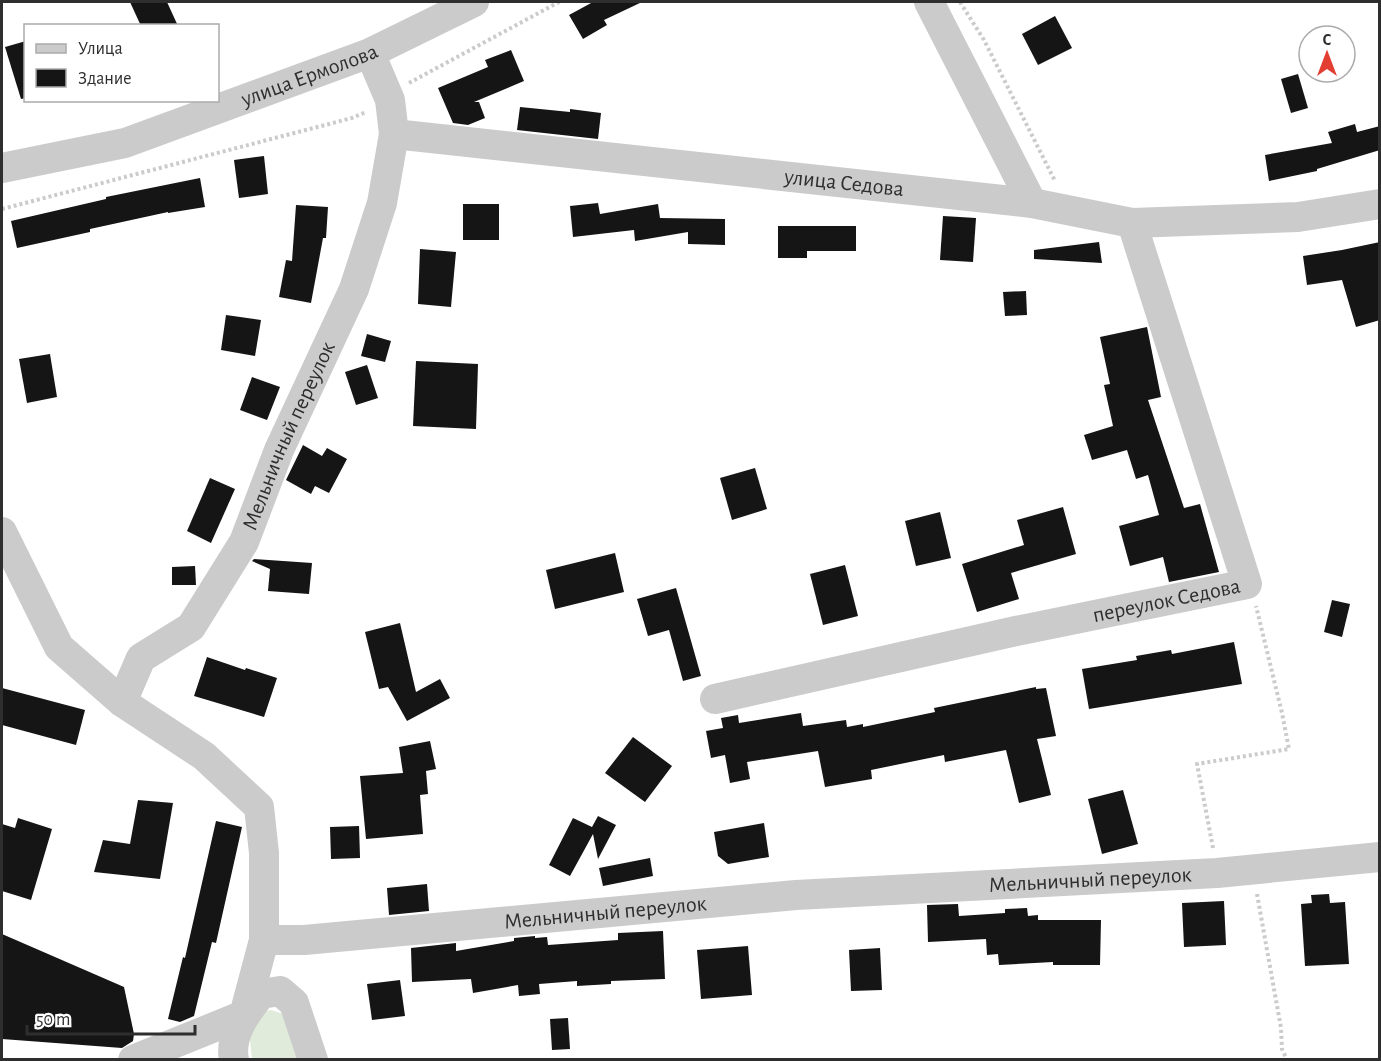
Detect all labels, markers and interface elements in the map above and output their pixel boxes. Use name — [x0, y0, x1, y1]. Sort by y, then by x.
legend — [24, 24, 219, 102]
north arrow — [1297, 24, 1357, 84]
text: С — [1323, 32, 1332, 48]
text: Улица — [78, 40, 123, 58]
street label: улица Ермолова — [237, 40, 381, 111]
text: Здание — [78, 70, 132, 88]
street label: улица Седова — [782, 165, 905, 200]
street label: Мельничный переулок — [239, 338, 339, 533]
street label: переулок Седова — [1091, 575, 1242, 626]
street label: Мельничный переулок — [988, 863, 1192, 896]
street label: Мельничный переулок — [503, 892, 707, 933]
scale bar — [27, 998, 195, 1036]
text: 50 m — [36, 1011, 70, 1029]

